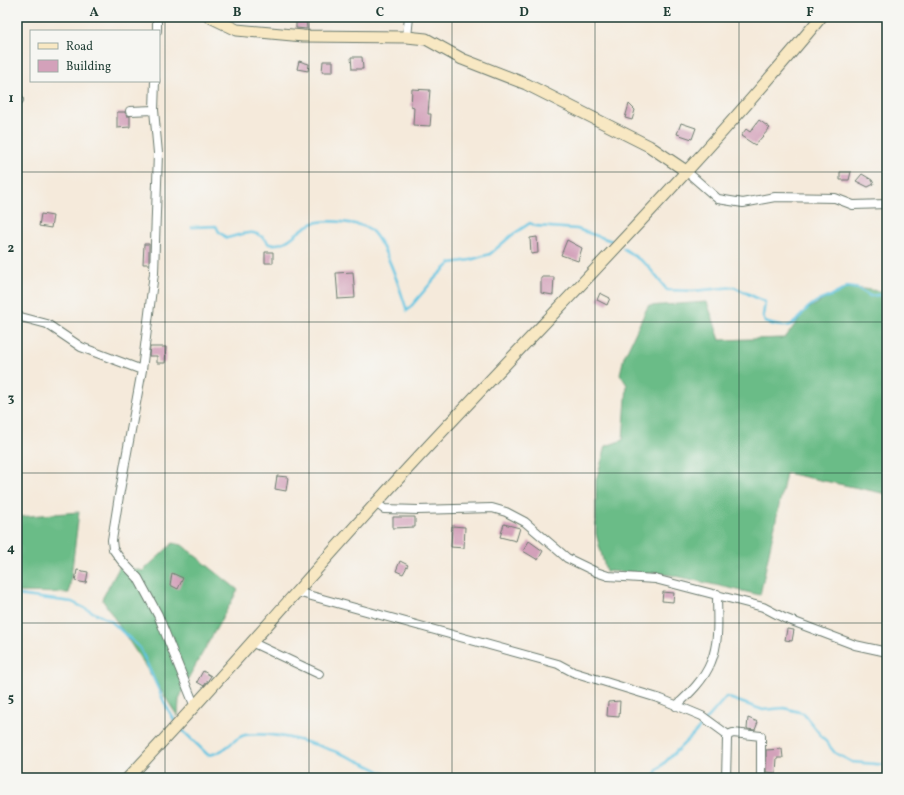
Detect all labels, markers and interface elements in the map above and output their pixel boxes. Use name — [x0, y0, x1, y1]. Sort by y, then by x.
text: A — [89, 4, 99, 22]
text: B — [233, 4, 242, 22]
text: C — [376, 4, 384, 22]
text: D — [519, 4, 529, 22]
text: E — [663, 4, 671, 22]
text: F — [806, 4, 814, 22]
legend — [30, 30, 160, 82]
text: Road — [66, 39, 93, 55]
text: Building — [66, 59, 111, 75]
text: 1 — [8, 90, 14, 108]
text: 2 — [8, 240, 15, 258]
text: 3 — [8, 390, 15, 408]
text: 4 — [7, 540, 15, 558]
text: 5 — [8, 690, 14, 708]

